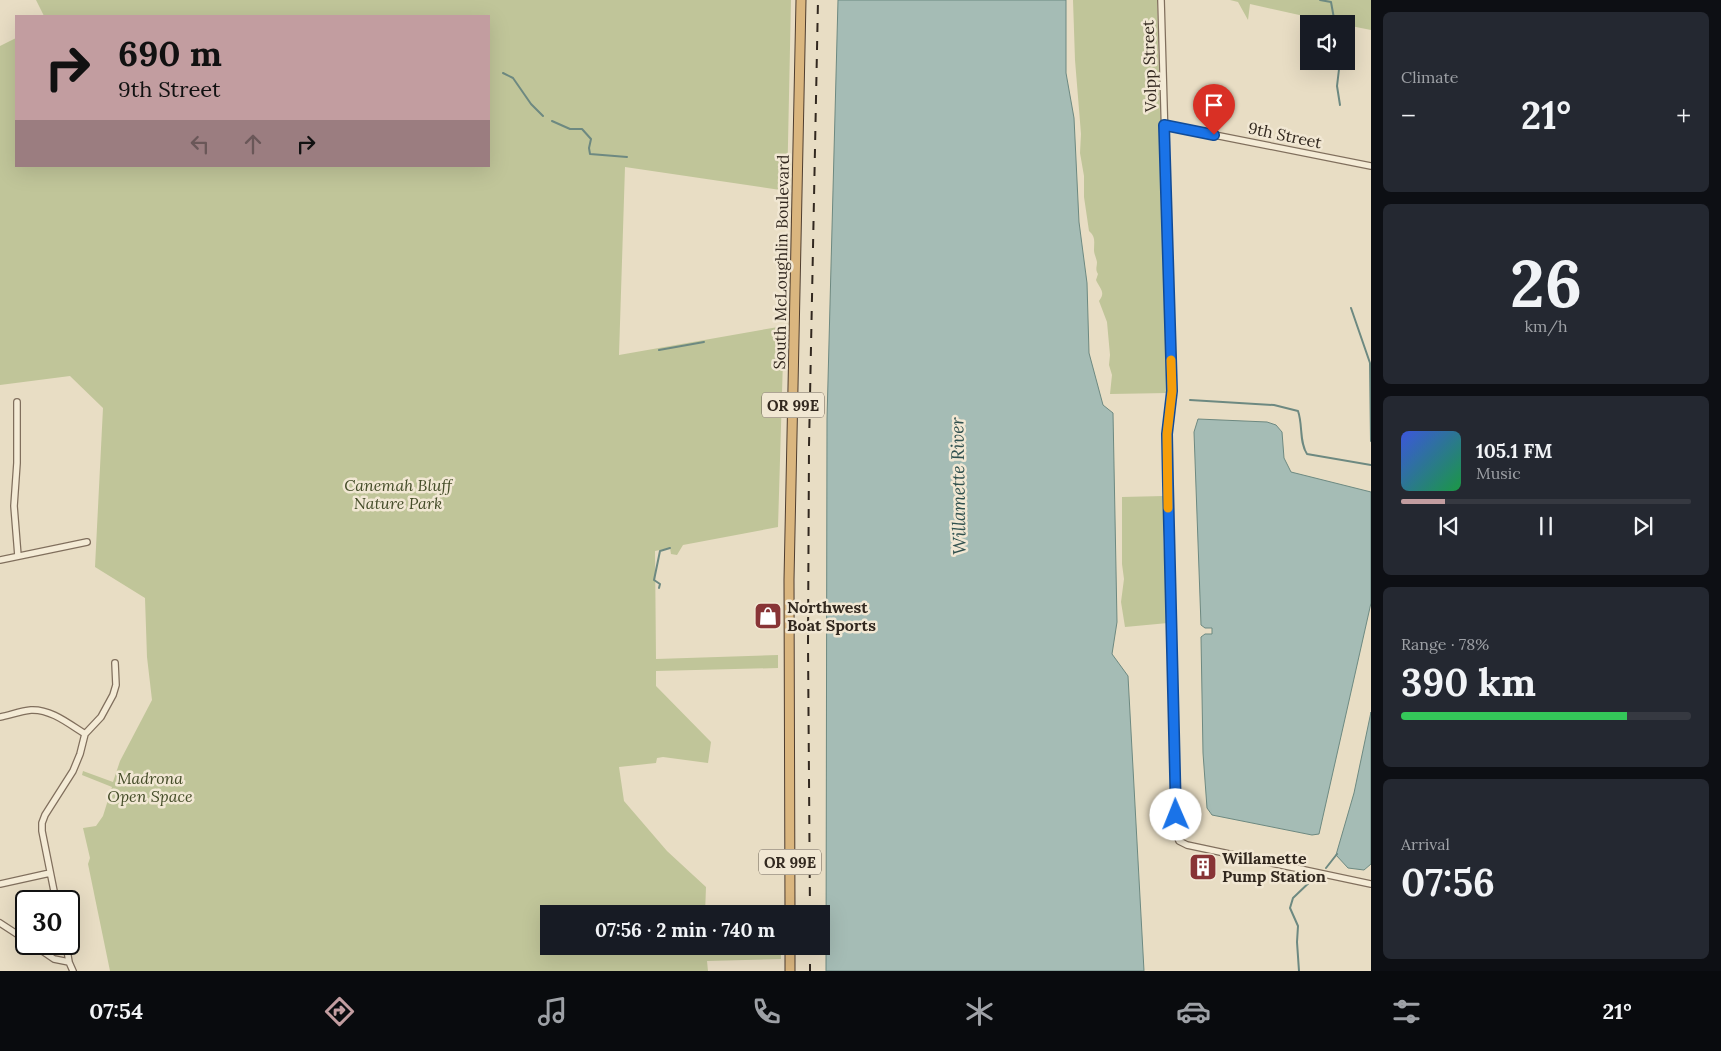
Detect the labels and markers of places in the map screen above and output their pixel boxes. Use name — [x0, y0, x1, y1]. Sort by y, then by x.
pin — [1193, 84, 1235, 135]
place label: Northwest Boat Sports — [787, 597, 876, 635]
shop icon: Northwest Boat Sports — [753, 601, 783, 631]
place label: Willamette Pump Station — [1222, 848, 1326, 886]
building icon: Willamette Pump Station — [1188, 852, 1218, 882]

